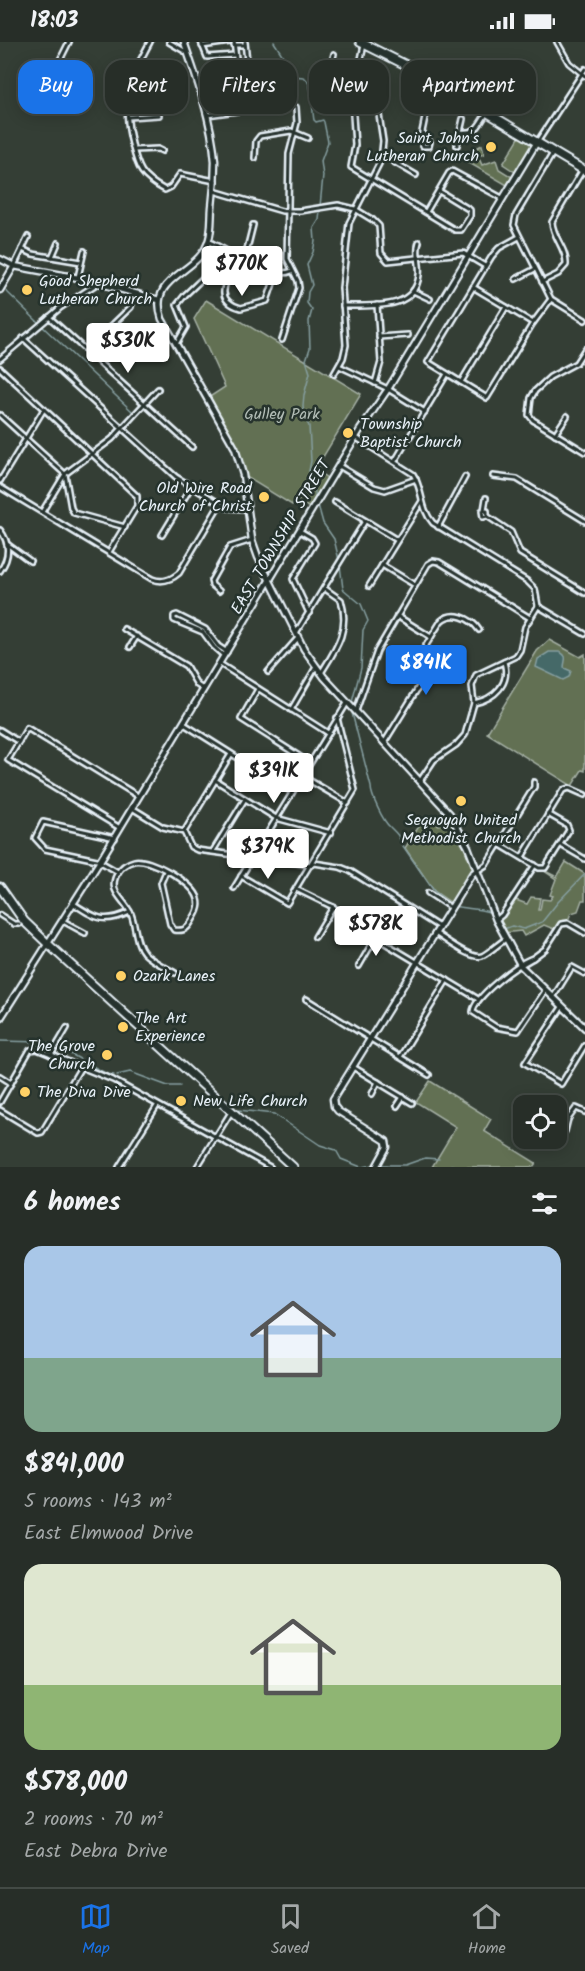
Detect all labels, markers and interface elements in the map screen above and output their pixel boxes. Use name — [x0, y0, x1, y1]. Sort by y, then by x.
text: 18:03 — [30, 4, 78, 39]
chip: Buy — [18, 60, 93, 114]
chip: Rent — [105, 60, 188, 114]
chip: Filters — [200, 60, 297, 114]
chip: New — [309, 60, 389, 114]
chip: Apartment — [401, 60, 536, 114]
place label: Saint John's Lutheran Church — [366, 126, 479, 169]
marker: Saint John's Lutheran Church — [484, 140, 498, 154]
pin: $770K — [200, 246, 284, 297]
text: $770K — [215, 249, 269, 281]
place label: Good Shepherd Lutheran Church — [39, 269, 152, 312]
marker: Good Shepherd Lutheran Church — [20, 283, 34, 297]
pin: $530K — [86, 323, 170, 374]
text: $530K — [100, 326, 156, 358]
park label: Gulley Park — [244, 402, 320, 427]
place label: Township Baptist Church — [360, 412, 462, 455]
marker: Township Baptist Church — [341, 426, 355, 440]
street label: EAST TOWNSHIP STREET — [225, 453, 338, 619]
place label: Old Wire Road Church of Christ — [139, 476, 253, 519]
marker: Old Wire Road Church of Christ — [257, 490, 271, 504]
pin: $841K — [384, 645, 468, 696]
text: $841K — [400, 648, 452, 680]
pin: $391K — [232, 753, 316, 804]
text: $391K — [249, 756, 299, 788]
marker: Sequoyah United Methodist Church — [454, 794, 468, 808]
place label: Sequoyah United Methodist Church — [401, 808, 521, 851]
pin: $379K — [226, 829, 310, 880]
text: $379K — [241, 832, 295, 864]
pin: $578K — [334, 906, 418, 957]
text: $578K — [348, 909, 404, 941]
place label: Ozark Lanes — [133, 964, 216, 989]
marker: Ozark Lanes — [114, 969, 128, 983]
place label: The Art Experience — [135, 1006, 205, 1049]
marker: The Art Experience — [116, 1020, 130, 1034]
place label: The Grove Church — [28, 1034, 95, 1077]
marker: The Grove Church — [100, 1048, 114, 1062]
place label: The Diva Dive — [37, 1080, 131, 1105]
marker: The Diva Dive — [18, 1085, 32, 1099]
place label: New Life Church — [193, 1089, 307, 1114]
marker: New Life Church — [174, 1094, 188, 1108]
map controls — [513, 1095, 567, 1149]
button: locate — [513, 1095, 567, 1149]
text: 6 homes — [24, 1182, 121, 1224]
icon: filters — [528, 1187, 561, 1220]
icon: home — [239, 1285, 347, 1393]
text: $841,000 — [24, 1444, 124, 1486]
text: 5 rooms · 143 m² — [24, 1486, 172, 1518]
text: East Elmwood Drive — [24, 1518, 193, 1550]
icon: home — [239, 1603, 347, 1711]
text: $578,000 — [24, 1762, 127, 1804]
text: 2 rooms · 70 m² — [24, 1804, 163, 1836]
text: East Debra Drive — [24, 1836, 168, 1868]
tab: Map — [79, 1900, 112, 1961]
tab: Saved — [271, 1900, 309, 1961]
tab: Home — [468, 1900, 506, 1961]

